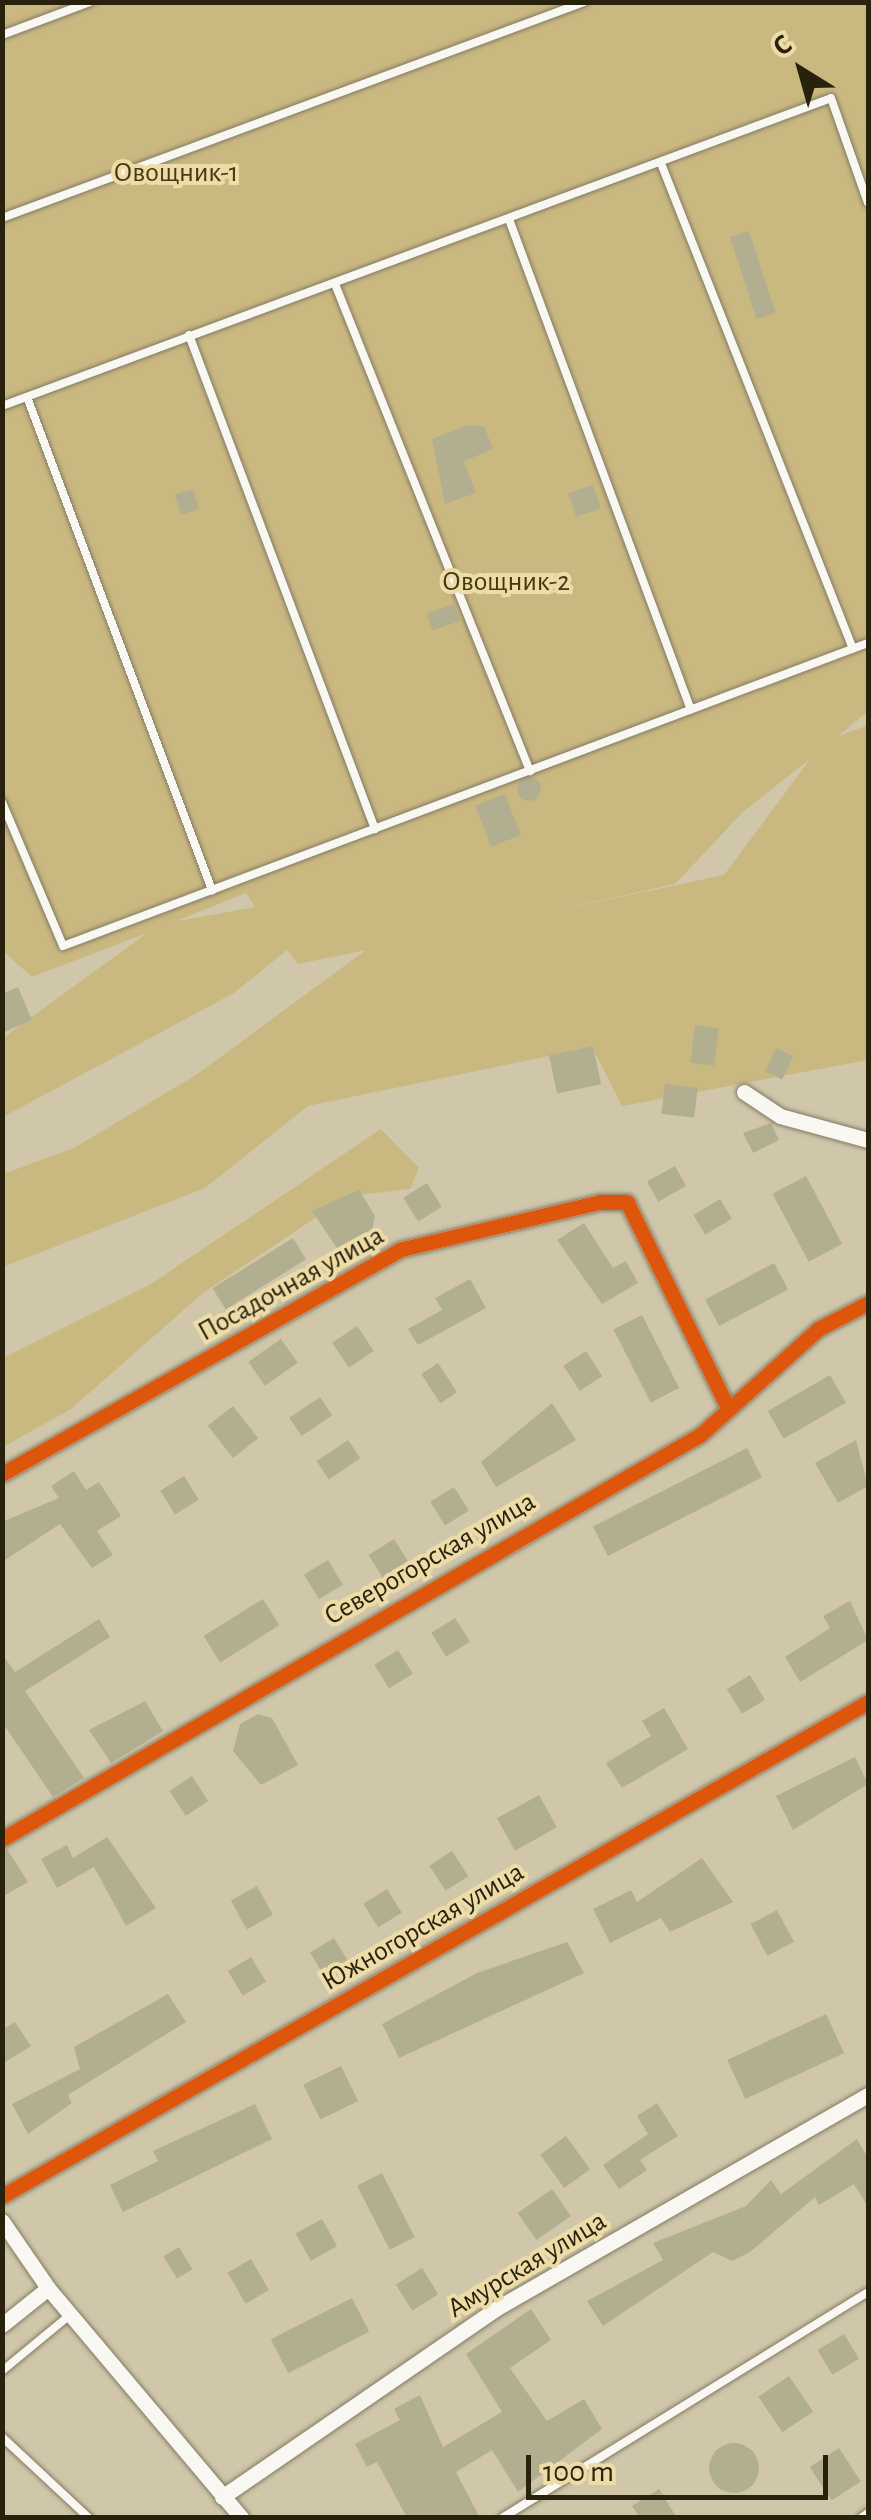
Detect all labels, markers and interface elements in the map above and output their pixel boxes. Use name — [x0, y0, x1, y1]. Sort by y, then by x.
north arrow — [751, 20, 851, 120]
text: С — [768, 30, 798, 62]
park label: Овощник-1 — [114, 156, 238, 190]
park label: Овощник-2 — [442, 565, 570, 599]
street label: Посадочная улица — [192, 1219, 390, 1349]
street label: Северогорская улица — [318, 1485, 542, 1633]
street label: Южногорская улица — [316, 1855, 530, 1999]
street label: Амурская улица — [441, 2204, 613, 2326]
scale bar — [531, 2435, 834, 2497]
text: 100 m — [543, 2457, 614, 2487]

